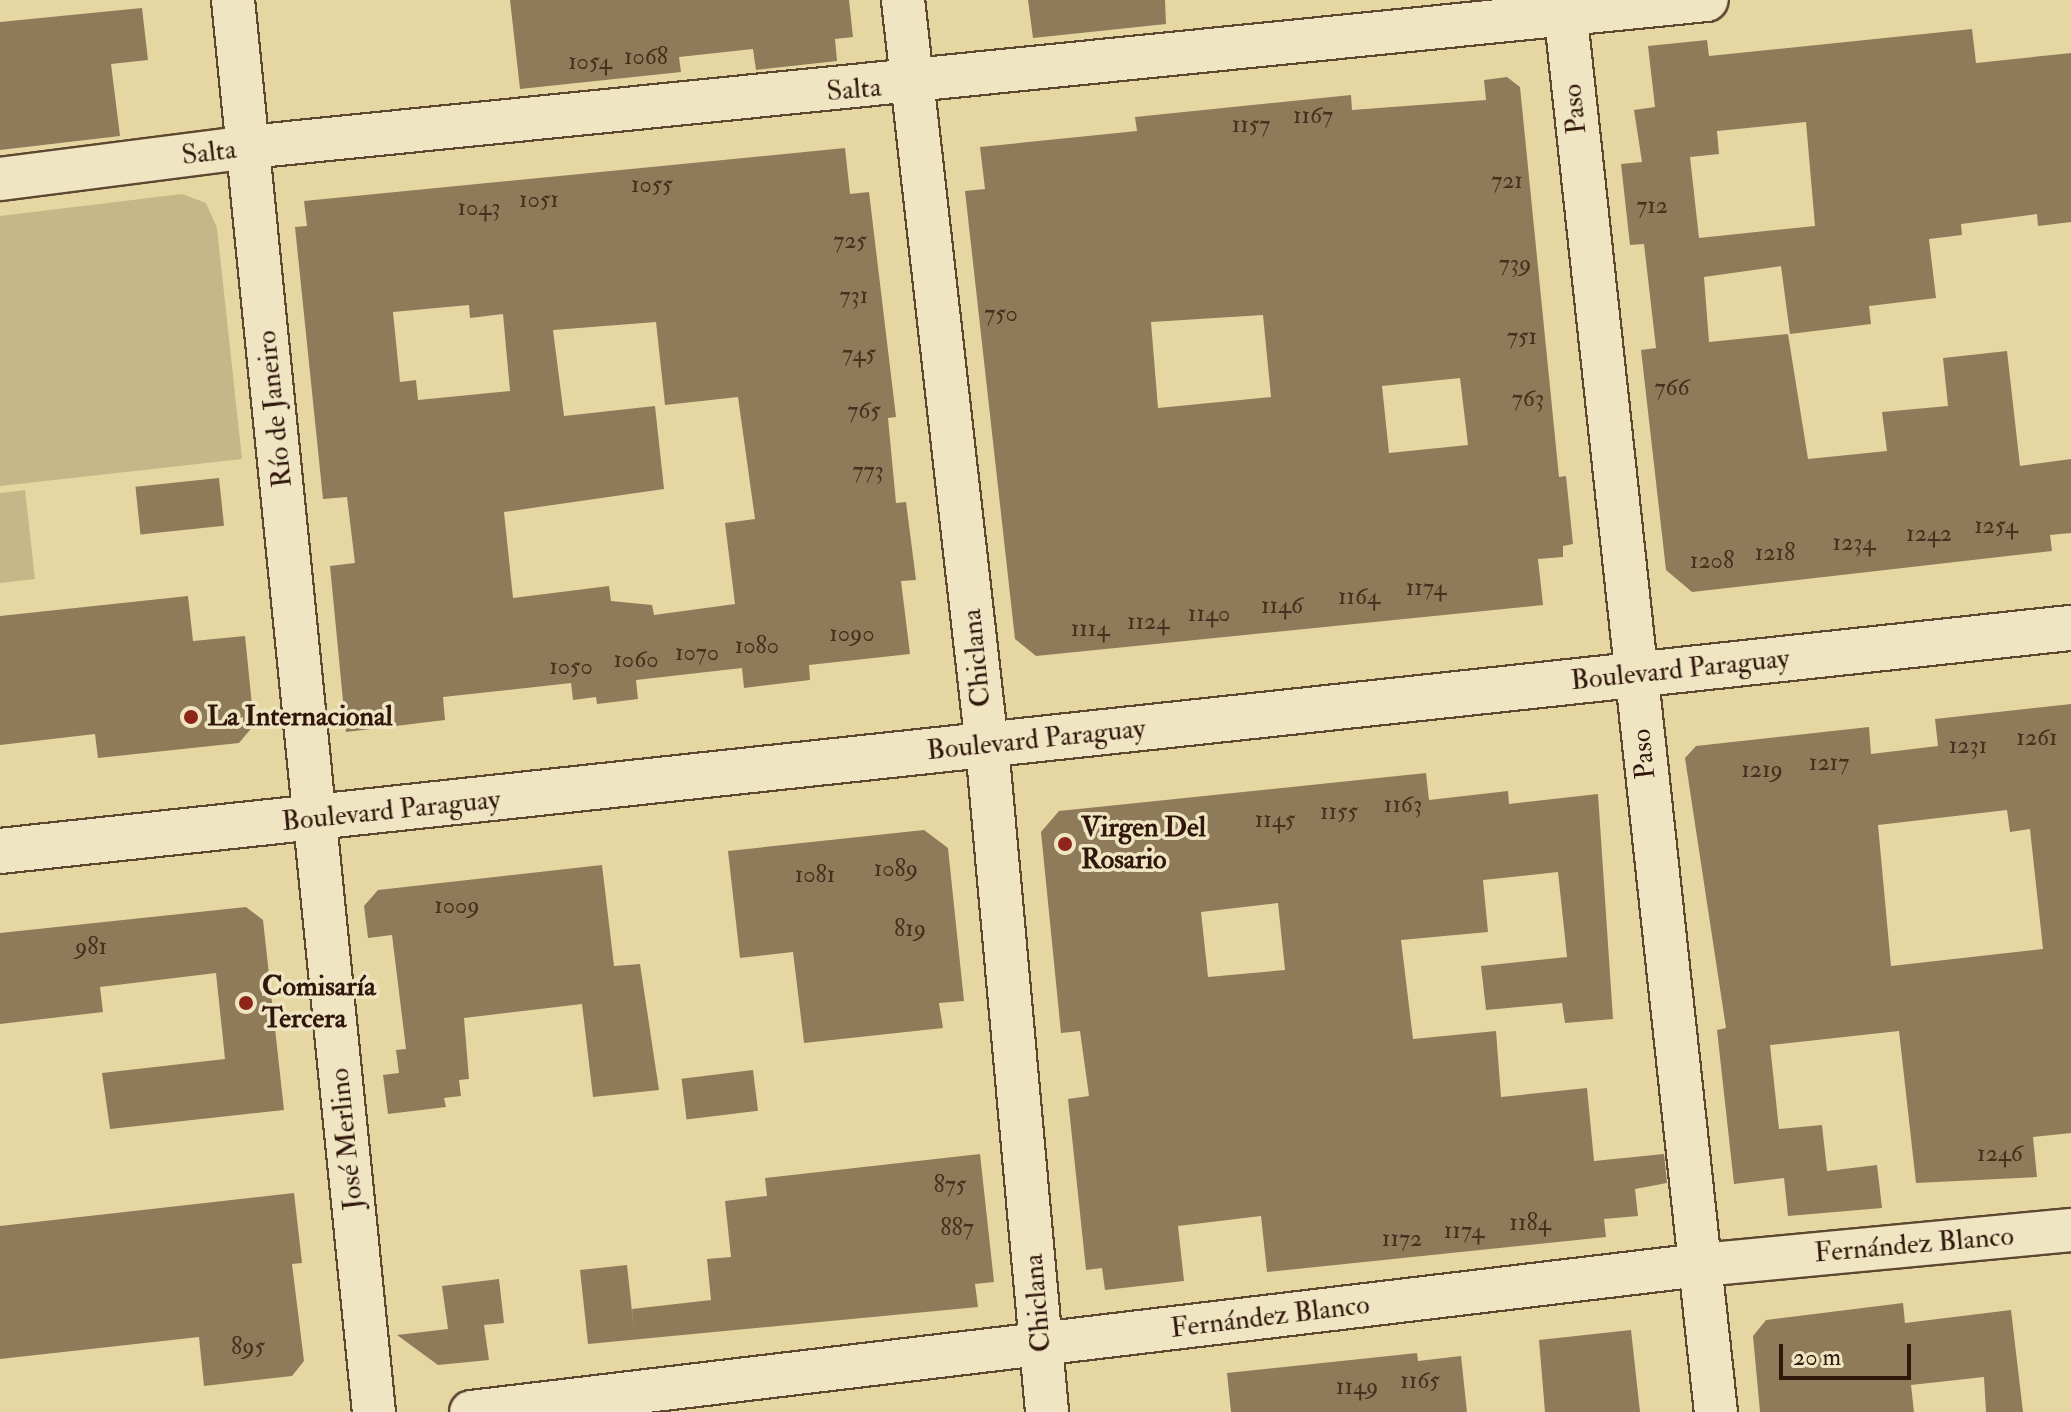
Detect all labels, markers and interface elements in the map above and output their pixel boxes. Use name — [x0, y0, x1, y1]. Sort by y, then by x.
house number: 1068 — [624, 43, 668, 71]
house number: 1054 — [568, 48, 612, 76]
street label: Salta — [825, 71, 883, 109]
street label: Paso — [1556, 82, 1594, 136]
house number: 1167 — [1293, 102, 1333, 130]
house number: 1157 — [1232, 111, 1270, 139]
street label: Salta — [180, 133, 238, 173]
house number: 721 — [1491, 167, 1523, 195]
house number: 1055 — [631, 171, 673, 199]
house number: 1051 — [519, 186, 559, 214]
house number: 712 — [1636, 192, 1668, 220]
house number: 1043 — [458, 194, 500, 222]
house number: 725 — [833, 227, 867, 255]
house number: 739 — [1499, 250, 1531, 278]
house number: 731 — [840, 282, 868, 310]
house number: 750 — [984, 300, 1018, 328]
house number: 751 — [1507, 323, 1537, 351]
street label: Río de Janeiro — [250, 329, 300, 489]
house number: 745 — [842, 340, 876, 368]
house number: 766 — [1654, 374, 1690, 402]
house number: 763 — [1512, 385, 1544, 413]
house number: 765 — [847, 397, 881, 425]
house number: 773 — [852, 457, 884, 485]
house number: 1254 — [1974, 512, 2018, 540]
house number: 1242 — [1906, 520, 1952, 548]
house number: 1234 — [1833, 529, 1875, 557]
house number: 1218 — [1755, 539, 1795, 567]
house number: 1208 — [1690, 547, 1734, 575]
house number: 1174 — [1406, 574, 1446, 602]
house number: 1164 — [1338, 583, 1380, 611]
house number: 1146 — [1261, 592, 1303, 620]
house number: 1140 — [1188, 600, 1230, 628]
street label: Chiclana — [955, 607, 999, 709]
house number: 1124 — [1127, 608, 1169, 636]
house number: 1114 — [1071, 615, 1109, 643]
house number: 1090 — [829, 620, 875, 648]
house number: 1080 — [735, 632, 779, 660]
house number: 1070 — [675, 639, 719, 667]
street label: Boulevard Paraguay — [1569, 642, 1791, 698]
house number: 1060 — [613, 646, 659, 674]
house number: 1050 — [549, 653, 593, 681]
place label: La Internacional — [207, 700, 393, 734]
marker: La Internacional — [182, 708, 200, 726]
street label: Boulevard Paraguay — [925, 712, 1147, 768]
house number: 1261 — [2016, 724, 2058, 752]
street label: Paso — [1625, 727, 1663, 781]
house number: 1231 — [1949, 732, 1987, 760]
house number: 1217 — [1809, 749, 1849, 777]
house number: 1219 — [1741, 756, 1783, 784]
street label: Boulevard Paraguay — [280, 783, 502, 839]
house number: 1163 — [1384, 791, 1422, 819]
house number: 1155 — [1320, 798, 1358, 826]
house number: 1145 — [1255, 806, 1295, 834]
place label: Virgen Del Rosario — [1081, 811, 1206, 877]
marker: Virgen Del Rosario — [1056, 835, 1074, 853]
house number: 1089 — [874, 855, 918, 883]
house number: 1081 — [795, 861, 835, 889]
house number: 1009 — [434, 892, 480, 920]
house number: 819 — [894, 915, 926, 943]
house number: 981 — [75, 933, 107, 961]
place label: Comisaría Tercera — [262, 970, 376, 1036]
marker: Comisaría Tercera — [237, 994, 255, 1012]
street label: José Merlino — [323, 1066, 371, 1212]
house number: 1246 — [1977, 1140, 2023, 1168]
house number: 875 — [934, 1171, 966, 1199]
house number: 1184 — [1509, 1209, 1551, 1237]
house number: 887 — [940, 1214, 974, 1242]
house number: 1174 — [1444, 1217, 1484, 1245]
street label: Fernández Blanco — [1813, 1220, 2015, 1270]
house number: 1172 — [1382, 1225, 1422, 1253]
street label: Chiclana — [1017, 1253, 1059, 1353]
street label: Fernández Blanco — [1169, 1288, 1371, 1346]
scale bar — [1783, 1328, 1915, 1378]
house number: 895 — [231, 1333, 265, 1361]
text: 20 m — [1793, 1342, 1841, 1373]
house number: 1165 — [1400, 1367, 1440, 1395]
house number: 1149 — [1336, 1373, 1378, 1401]

